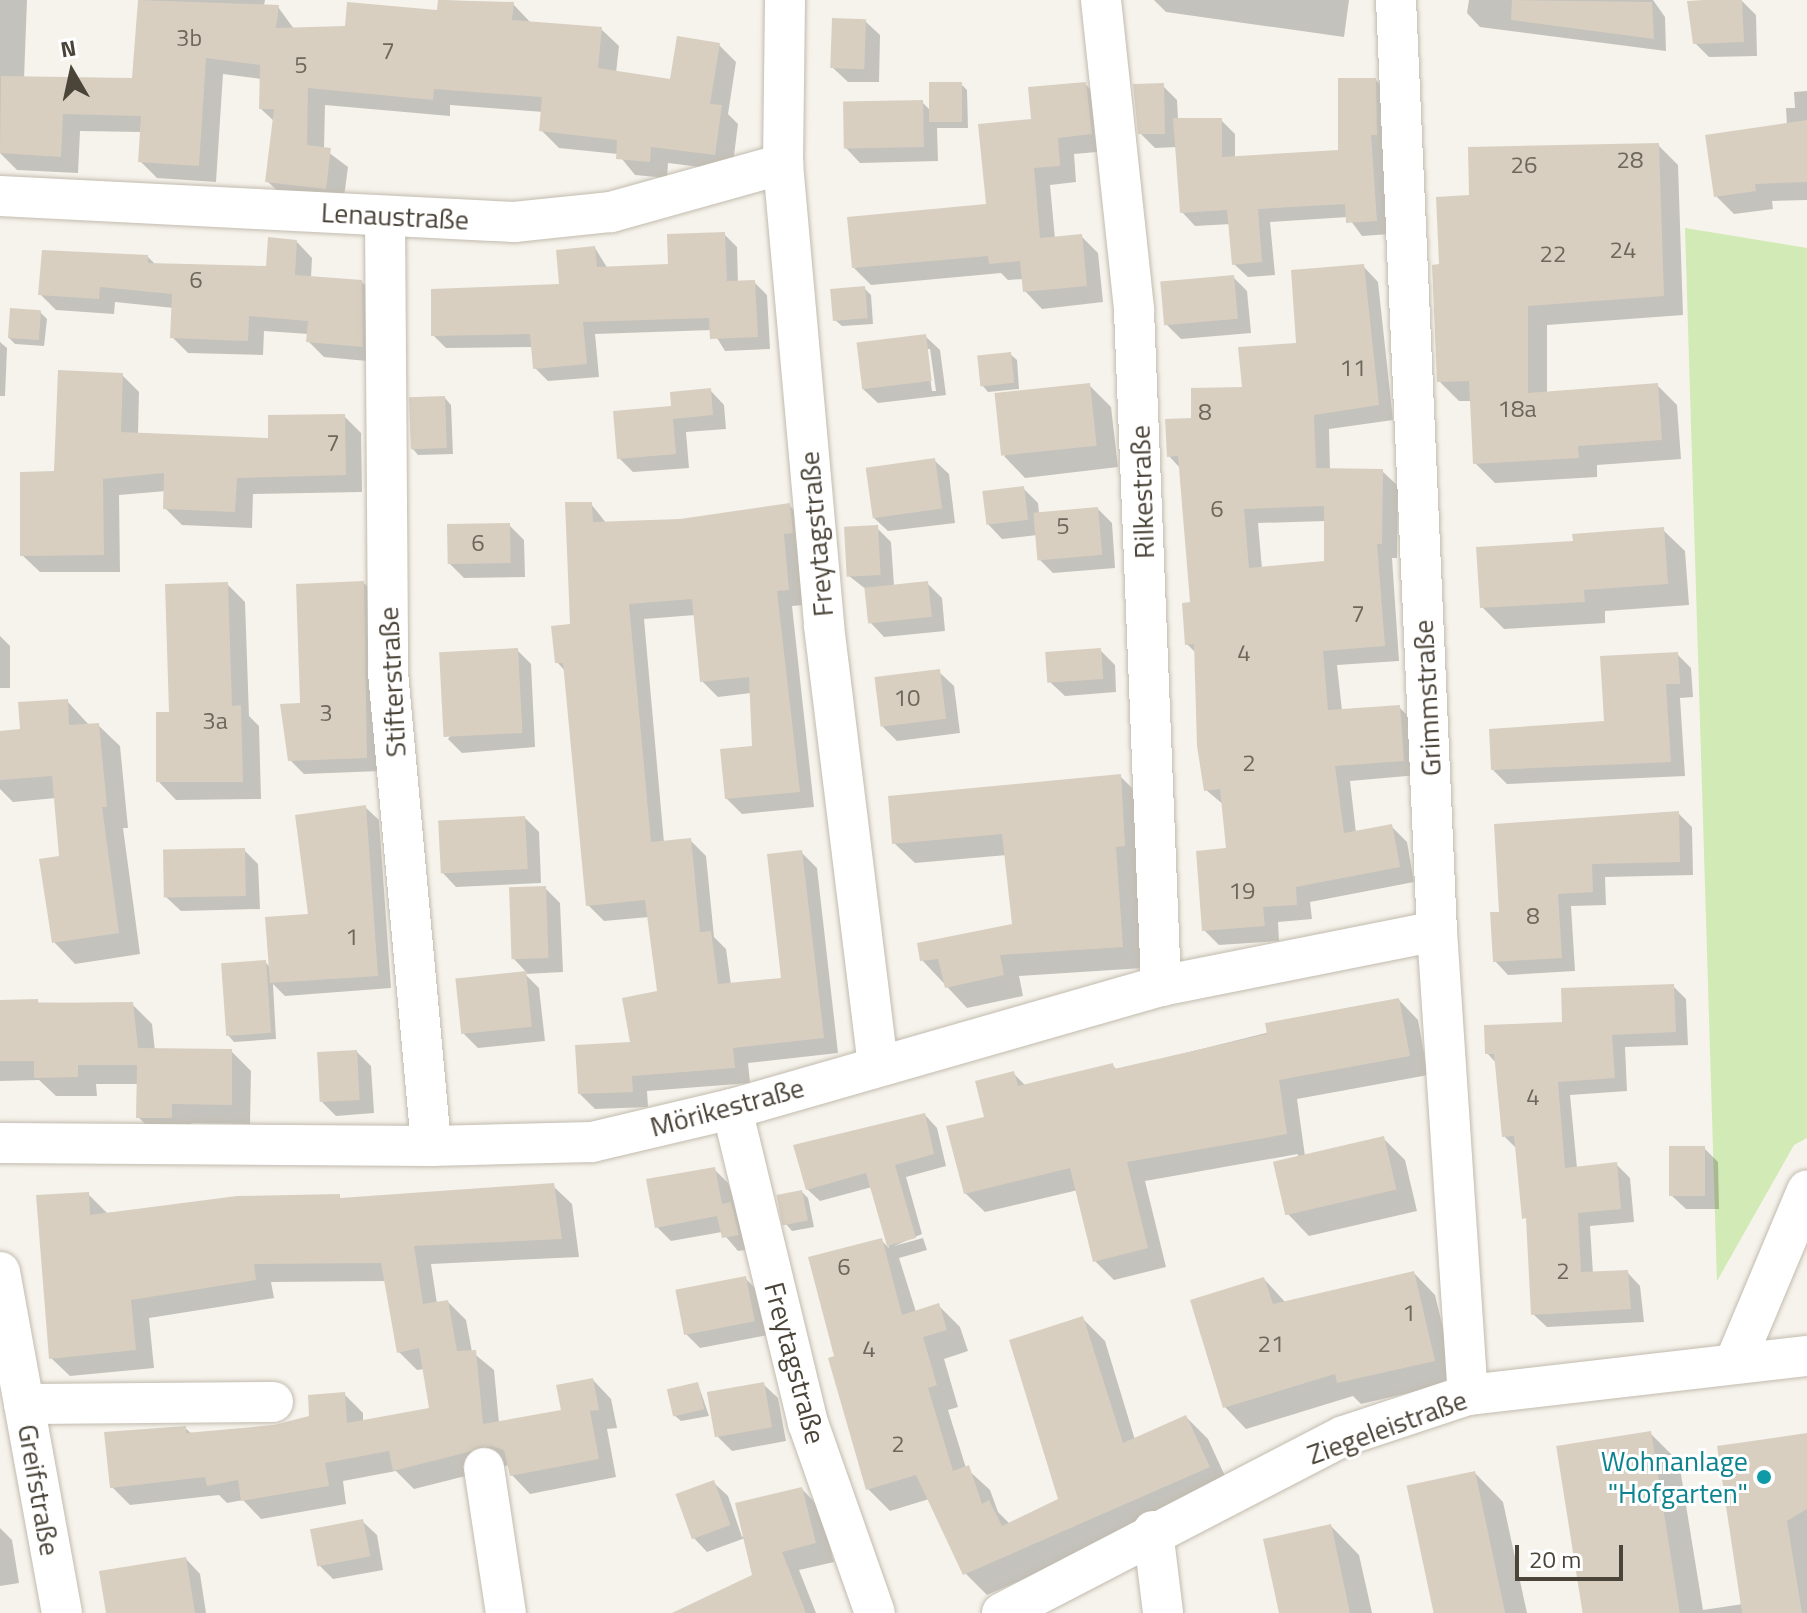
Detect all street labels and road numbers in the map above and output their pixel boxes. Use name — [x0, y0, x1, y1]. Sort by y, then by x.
street label: Lenaustraße — [320, 195, 470, 237]
street label: Rilkestraße — [1123, 425, 1161, 559]
street label: Freytagstraße — [792, 450, 840, 618]
street label: Stifterstraße — [371, 606, 413, 758]
street label: Grimmstraße — [1406, 619, 1448, 777]
street label: Mörikestraße — [646, 1070, 808, 1144]
street label: Freytagstraße — [757, 1278, 833, 1448]
street label: Ziegeleistraße — [1303, 1383, 1471, 1471]
street label: Greifstraße — [11, 1422, 67, 1558]

